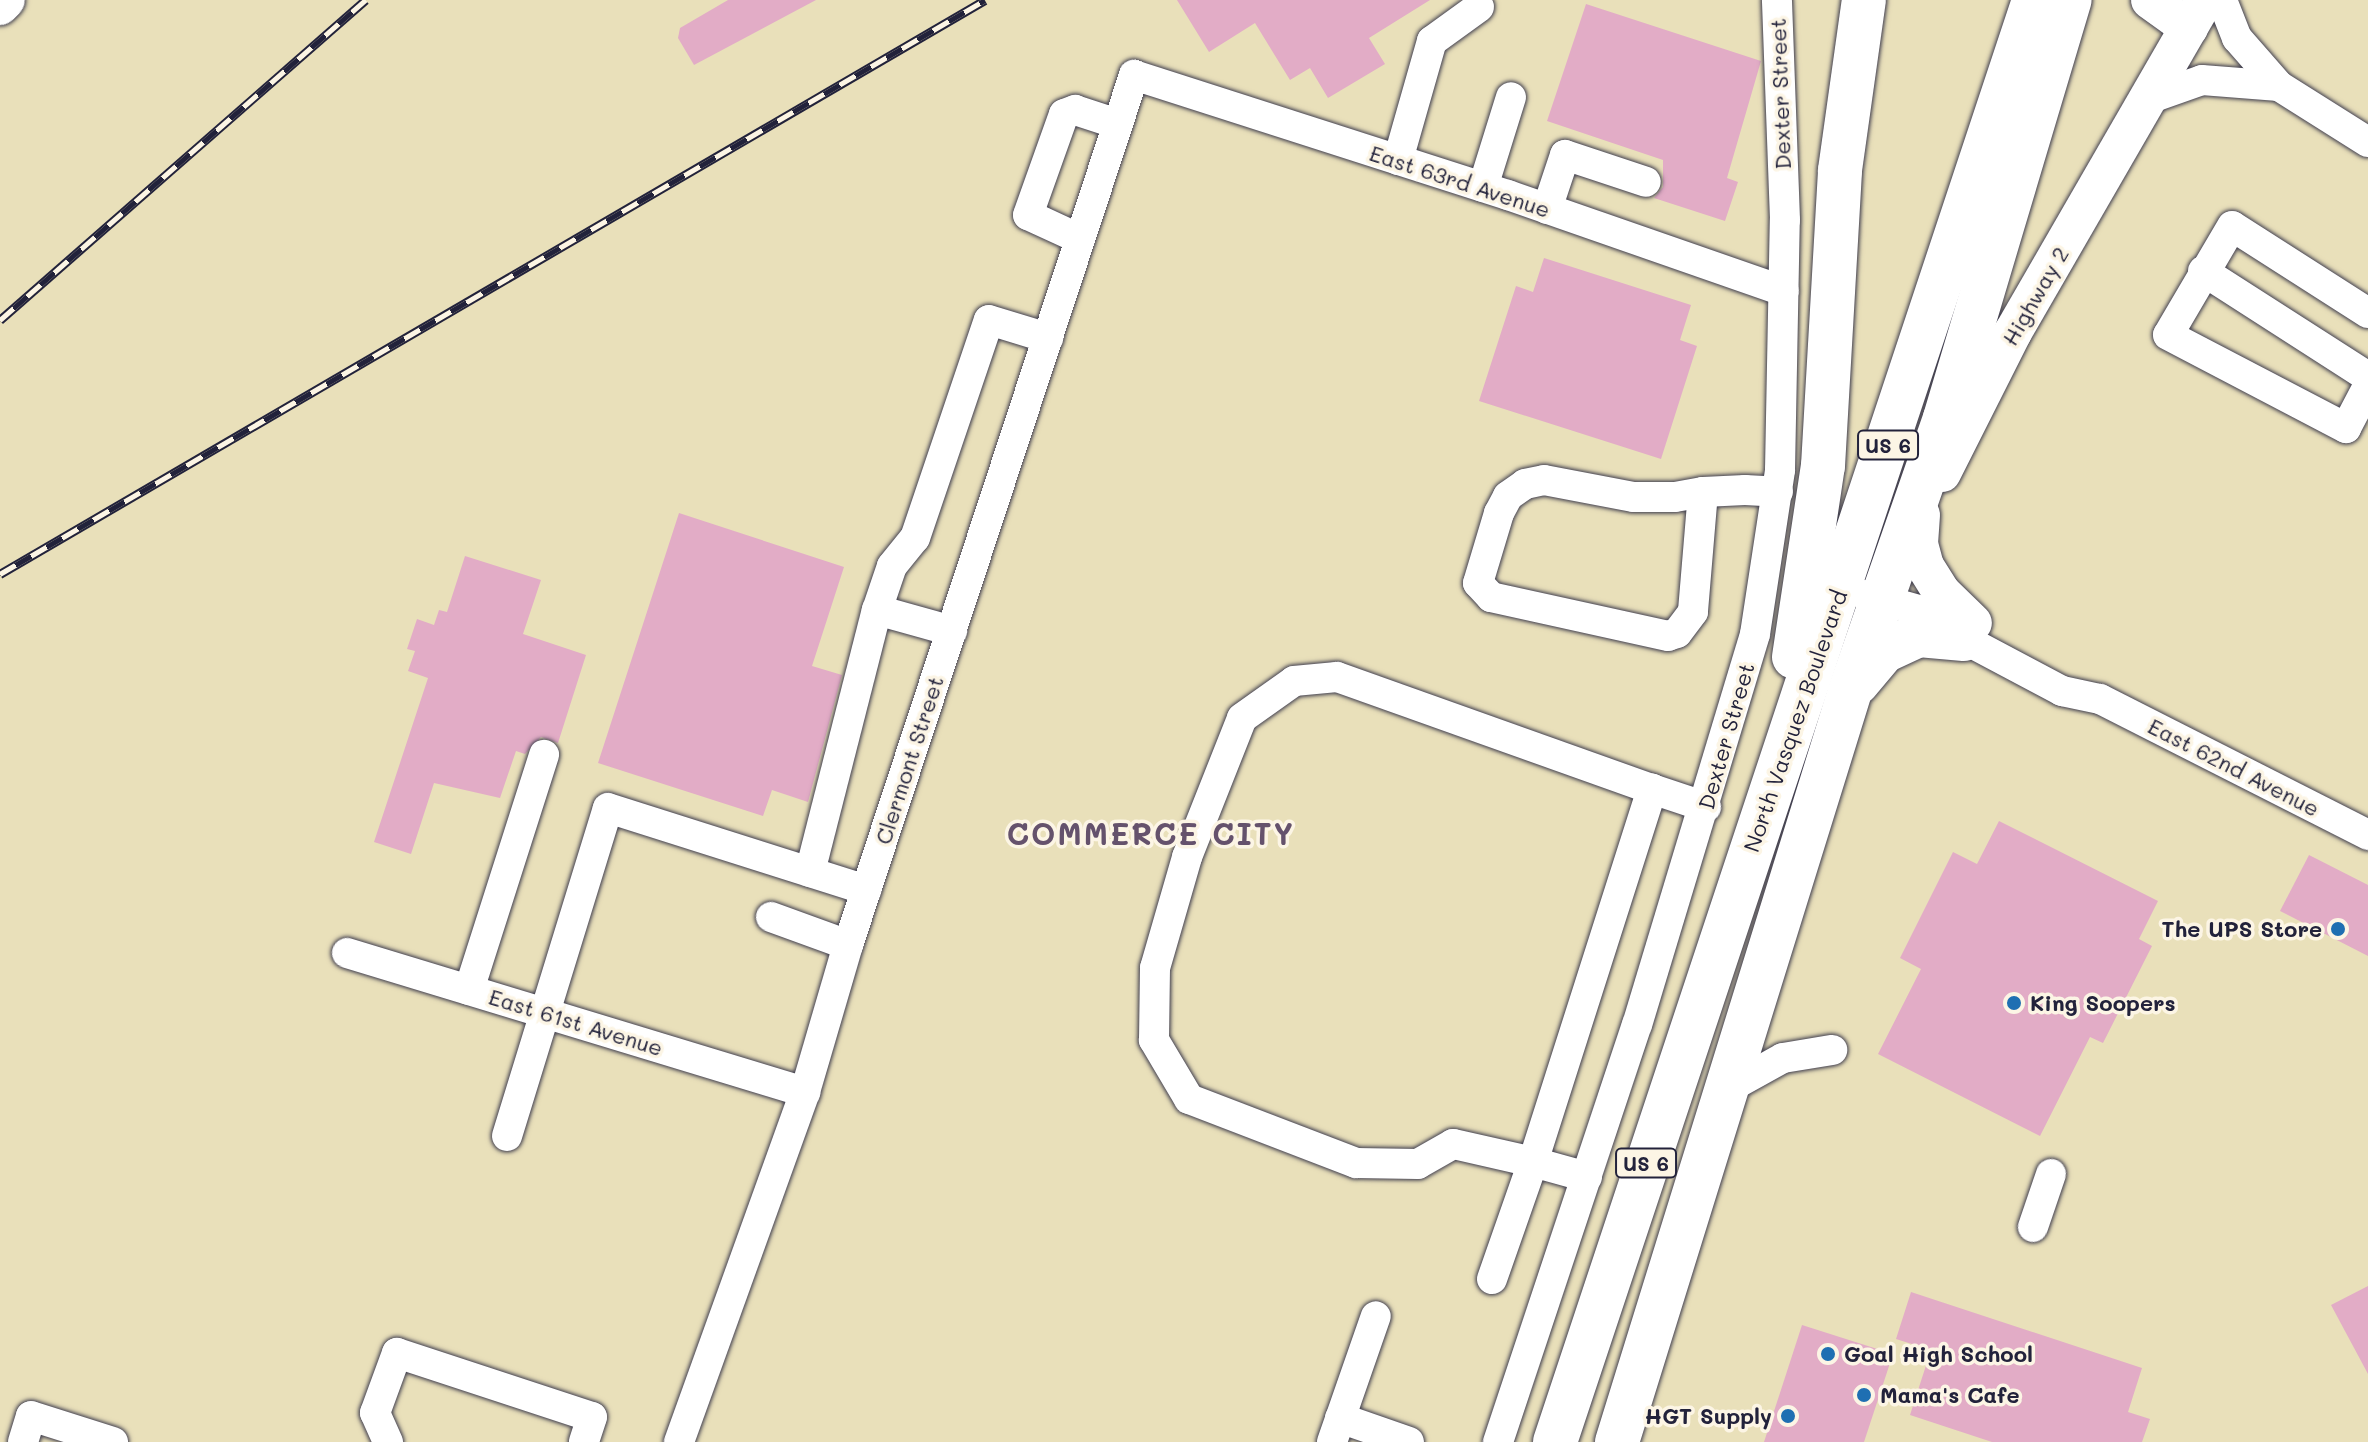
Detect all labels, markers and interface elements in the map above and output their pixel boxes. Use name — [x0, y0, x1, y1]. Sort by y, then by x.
street label: Dexter Street — [1764, 18, 1796, 170]
street label: East 63rd Avenue — [1366, 139, 1554, 223]
street label: Highway 2 — [1996, 242, 2074, 350]
road number: US 6 — [1856, 429, 1920, 461]
street label: North Vasquez Boulevard — [1738, 587, 1852, 855]
street label: Dexter Street — [1692, 660, 1760, 812]
street label: Clermont Street — [869, 673, 949, 847]
street label: East 62nd Avenue — [2144, 712, 2324, 822]
district label: COMMERCE CITY — [1007, 815, 1295, 851]
place label: The UPS Store — [2162, 916, 2322, 942]
marker: The UPS Store — [2329, 920, 2347, 938]
street label: East 61st Avenue — [486, 983, 666, 1061]
place label: King Soopers — [2030, 990, 2176, 1016]
marker: King Soopers — [2005, 994, 2023, 1012]
road number: US 6 — [1614, 1147, 1678, 1179]
place label: Goal High School — [1844, 1341, 2033, 1367]
marker: Goal High School — [1819, 1345, 1837, 1363]
place label: Mama's Cafe — [1880, 1382, 2020, 1408]
marker: Mama's Cafe — [1855, 1386, 1873, 1404]
place label: HGT Supply — [1644, 1403, 1772, 1429]
marker: HGT Supply — [1779, 1407, 1797, 1425]

